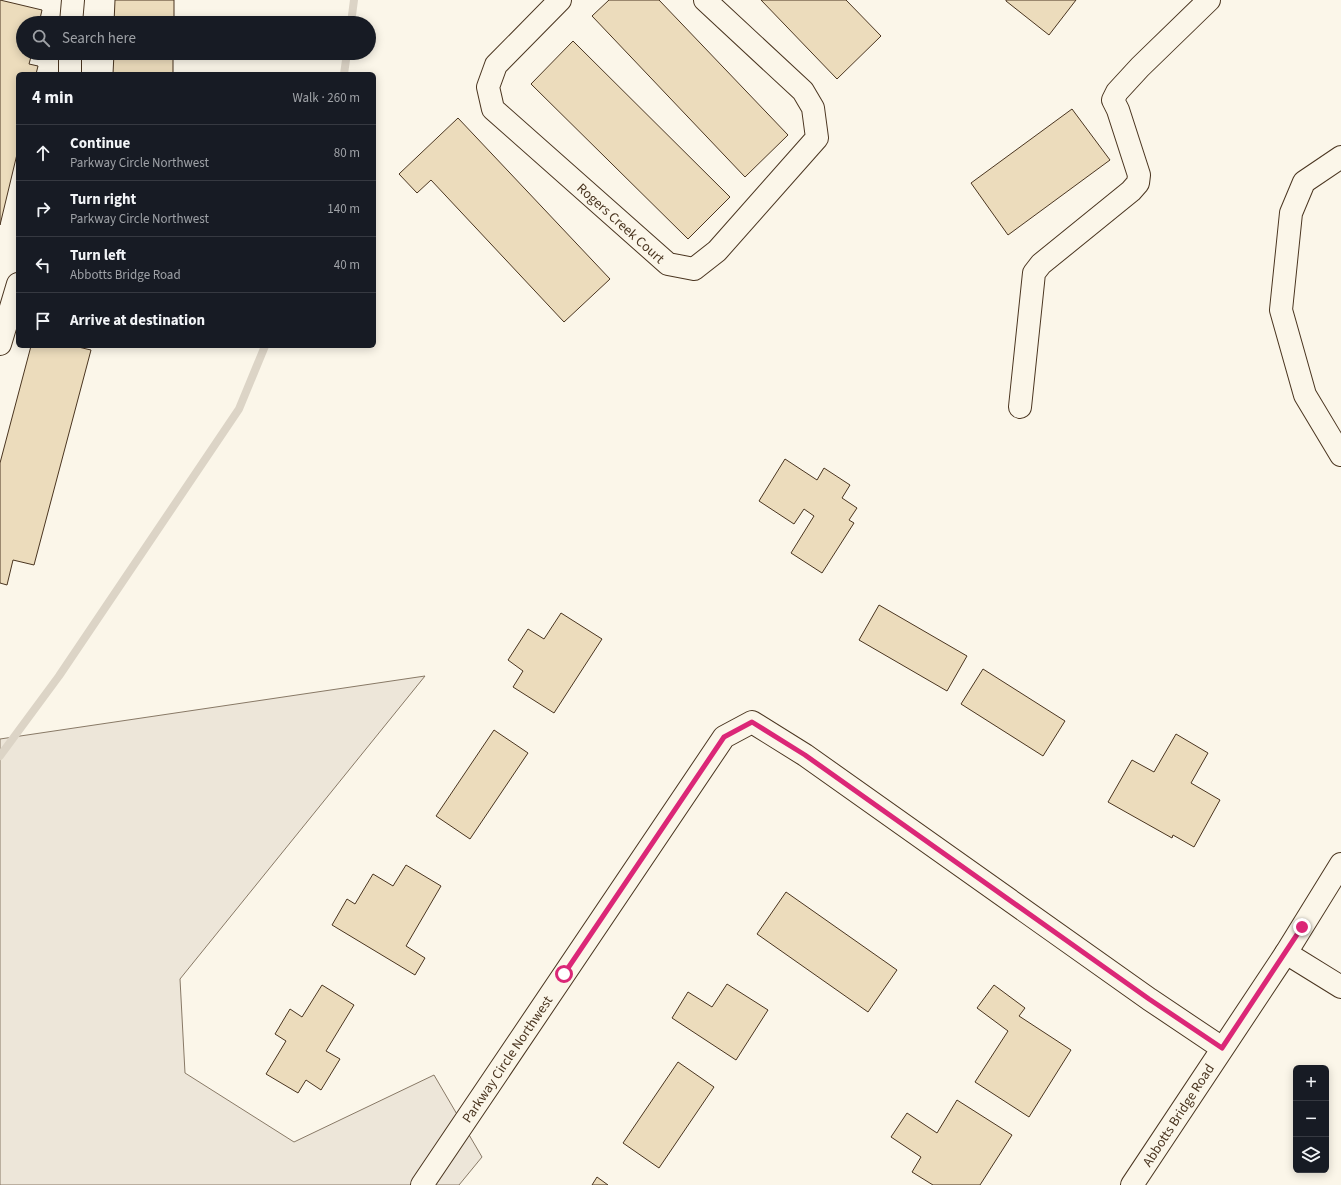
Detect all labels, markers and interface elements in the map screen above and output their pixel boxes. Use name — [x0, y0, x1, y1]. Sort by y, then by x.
search box — [16, 16, 376, 60]
icon: search — [30, 27, 52, 49]
text: Search here — [62, 28, 136, 49]
text: 4 min — [32, 86, 73, 110]
text: Walk · 260 m — [292, 89, 360, 107]
text: Continue — [70, 133, 130, 154]
icon: ahead — [32, 142, 54, 164]
text: 80 m — [334, 144, 360, 162]
text: Parkway Circle Northwest — [70, 154, 209, 172]
street label: Rogers Creek Court — [572, 179, 669, 269]
text: Turn right — [70, 189, 136, 210]
icon: right — [32, 198, 54, 220]
text: 140 m — [327, 200, 360, 218]
text: Parkway Circle Northwest — [70, 210, 209, 228]
text: Turn left — [70, 245, 126, 266]
icon: left — [32, 254, 54, 276]
text: 40 m — [334, 256, 360, 274]
text: Abbotts Bridge Road — [70, 266, 181, 284]
icon: arrive — [32, 310, 54, 332]
text: Arrive at destination — [70, 310, 205, 331]
route end — [1293, 918, 1311, 936]
route start — [555, 965, 573, 983]
street label: Parkway Circle Northwest — [458, 992, 558, 1127]
street label: Abbotts Bridge Road — [1138, 1060, 1220, 1171]
map controls — [1293, 1065, 1329, 1173]
button: + — [1293, 1065, 1329, 1101]
button: − — [1293, 1101, 1329, 1137]
button: layers — [1293, 1137, 1329, 1173]

